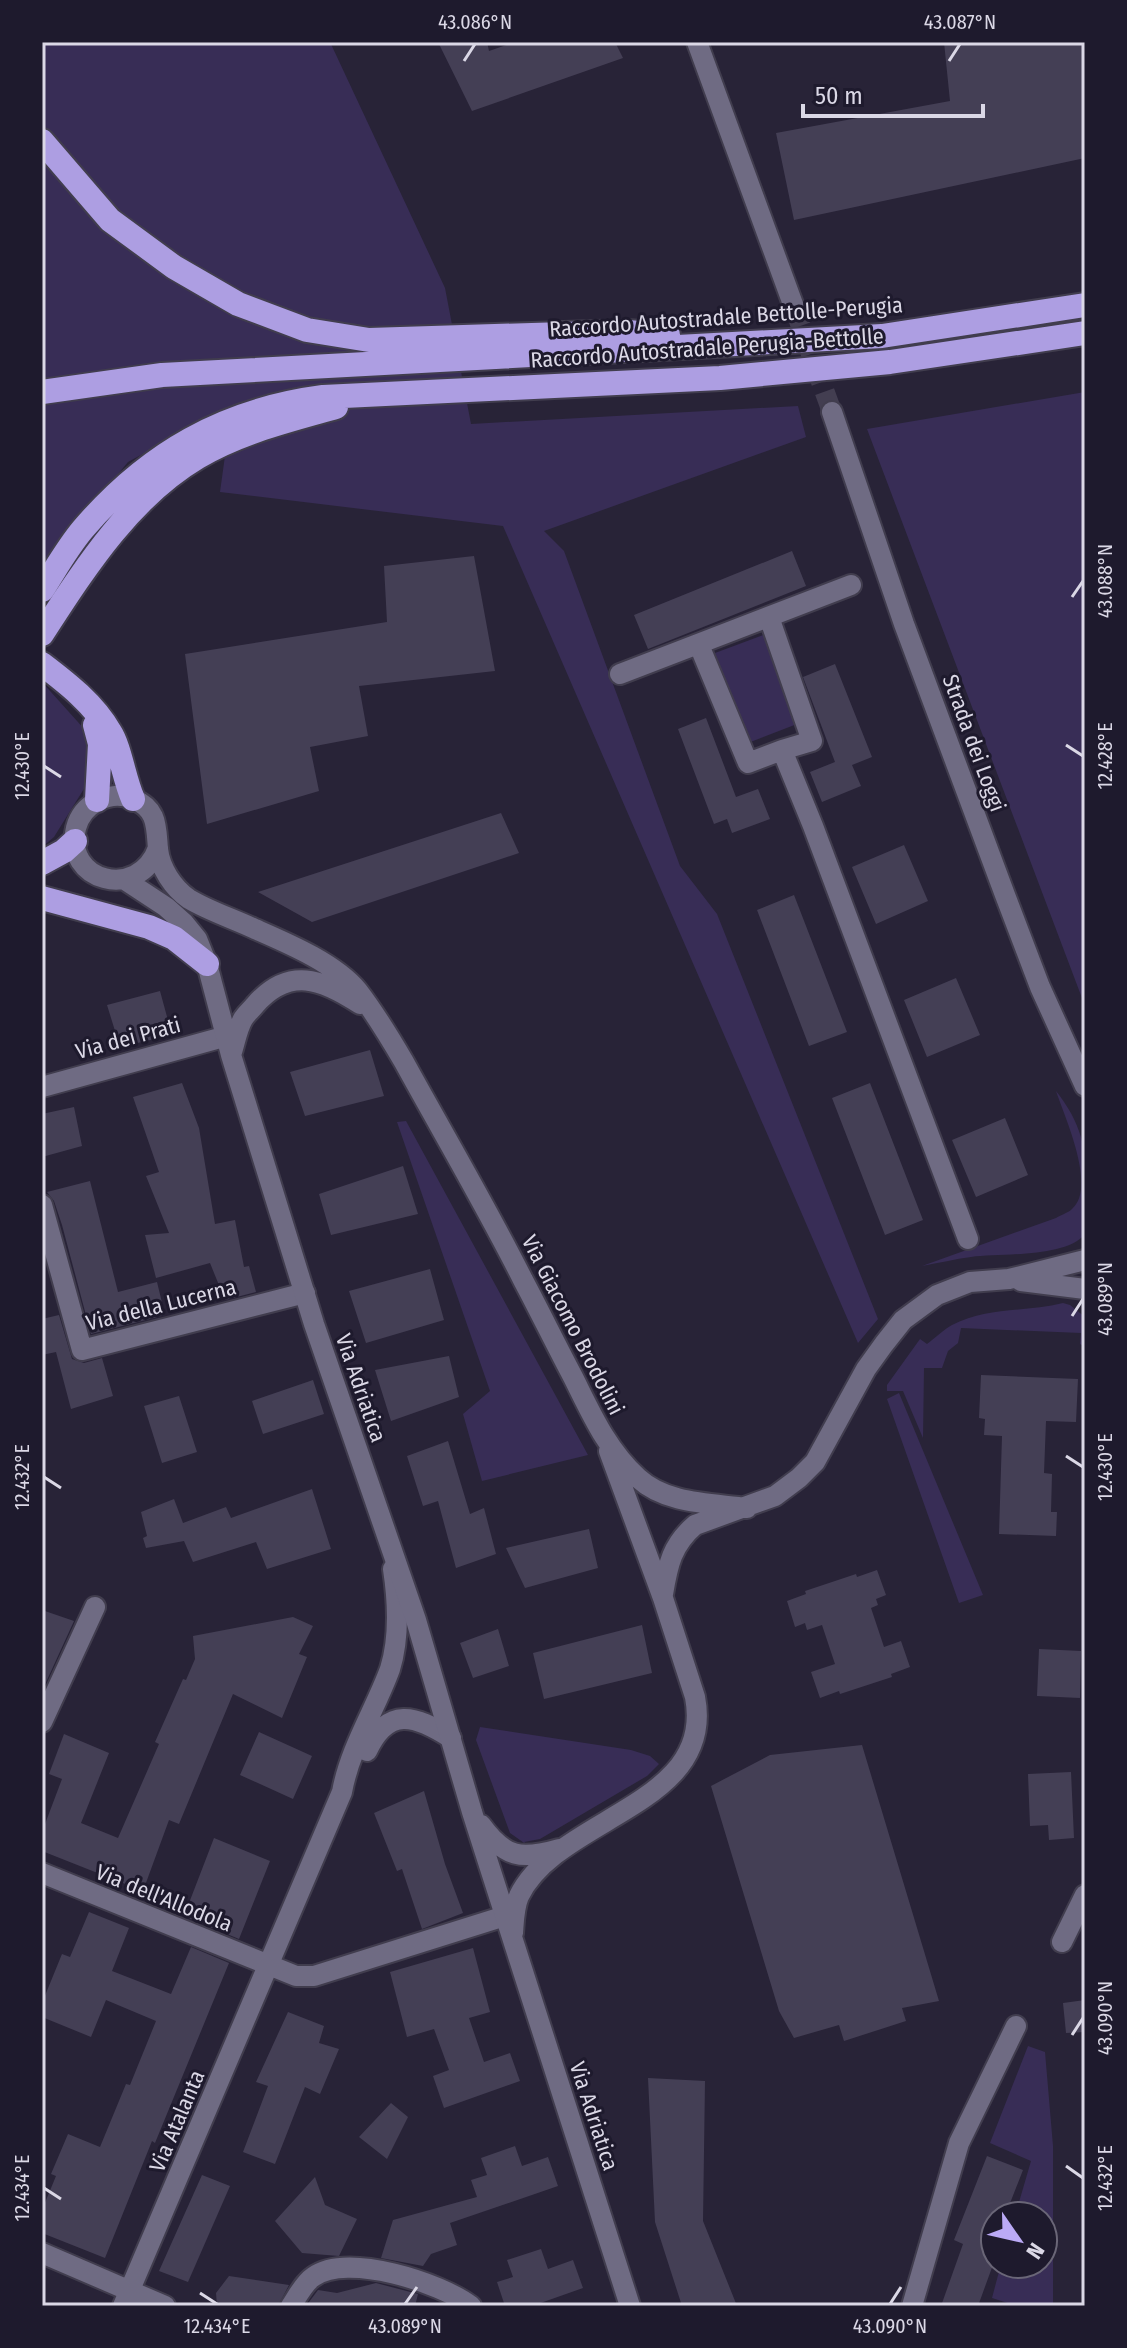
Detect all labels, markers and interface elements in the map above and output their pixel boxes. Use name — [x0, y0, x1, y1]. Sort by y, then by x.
text: 43.086°N — [438, 10, 512, 34]
text: 43.087°N — [924, 10, 996, 34]
scale bar — [803, 68, 983, 118]
text: 50 m — [815, 82, 863, 110]
street label: Raccordo Autostradale Bettolle-Perugia — [548, 291, 904, 343]
street label: Raccordo Autostradale Perugia-Bettolle — [529, 322, 885, 374]
text: 43.088°N — [1093, 544, 1117, 618]
street label: Strada dei Loggi — [937, 671, 1011, 815]
text: 12.428°E — [1093, 722, 1117, 790]
text: 12.430°E — [10, 732, 34, 800]
street label: Via dei Prati — [73, 1011, 183, 1065]
street label: Via Giacomo Brodolini — [516, 1230, 630, 1420]
text: 43.089°N — [1093, 1262, 1117, 1336]
street label: Via della Lucerna — [83, 1273, 239, 1337]
street label: Via Adriatica — [330, 1330, 392, 1446]
text: 12.430°E — [1093, 1433, 1117, 1501]
text: 12.432°E — [10, 1444, 34, 1510]
street label: Via dell'Allodola — [92, 1858, 236, 1938]
text: 43.090°N — [1093, 1981, 1117, 2055]
street label: Via Adriatica — [564, 2058, 624, 2174]
street label: Via Atalanta — [144, 2066, 210, 2176]
text: 12.432°E — [1093, 2145, 1117, 2211]
text: 12.434°E — [10, 2155, 34, 2221]
north arrow — [979, 2200, 1059, 2280]
text: N — [1020, 2238, 1050, 2264]
text: 12.434°E — [184, 2314, 250, 2338]
text: 43.089°N — [368, 2314, 442, 2338]
text: 43.090°N — [853, 2314, 927, 2338]

